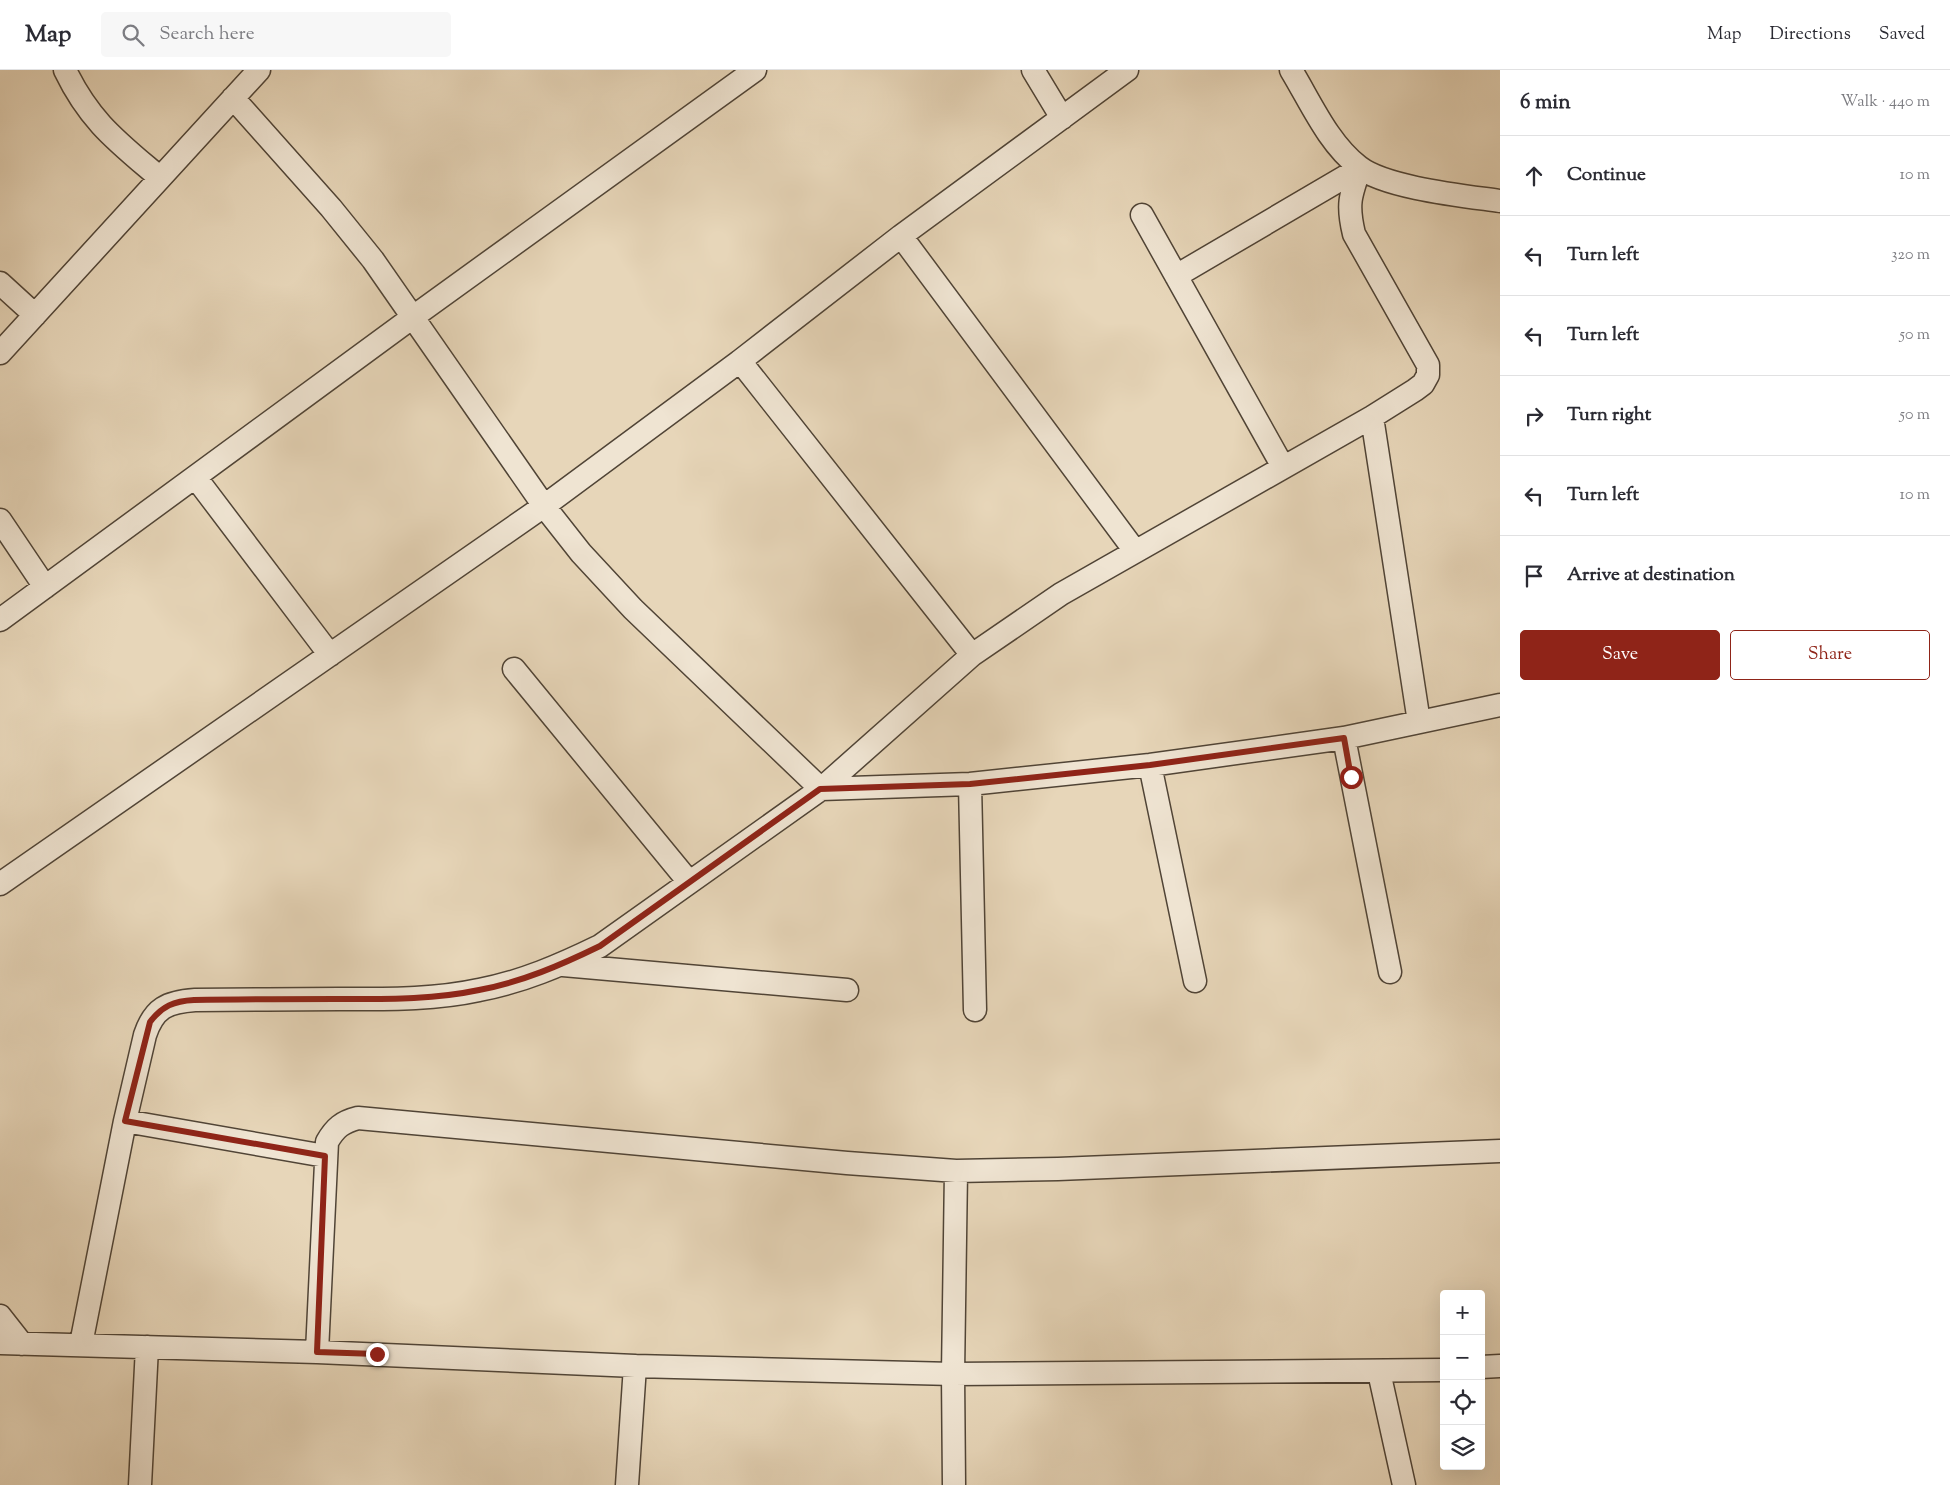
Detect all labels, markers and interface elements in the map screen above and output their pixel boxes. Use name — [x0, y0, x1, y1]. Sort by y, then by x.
search box — [101, 12, 451, 57]
text: Map — [25, 18, 71, 52]
icon: search — [119, 21, 147, 49]
text: Search here — [159, 21, 255, 48]
text: Map — [1707, 22, 1742, 48]
text: Directions — [1770, 22, 1851, 48]
text: Saved — [1879, 22, 1925, 48]
text: 6 min — [1520, 88, 1571, 118]
text: Walk · 440 m — [1841, 91, 1930, 114]
icon: ahead — [1520, 162, 1548, 190]
text: Continue — [1567, 162, 1646, 189]
text: 10 m — [1900, 164, 1930, 187]
icon: left — [1520, 242, 1548, 270]
text: Turn left — [1567, 242, 1639, 269]
text: 320 m — [1891, 244, 1930, 267]
icon: left — [1520, 322, 1548, 350]
text: Turn left — [1567, 322, 1639, 349]
text: 50 m — [1899, 324, 1930, 347]
icon: right — [1520, 402, 1548, 430]
text: Turn right — [1567, 402, 1651, 429]
text: 50 m — [1899, 404, 1930, 427]
icon: left — [1520, 482, 1548, 510]
text: Turn left — [1567, 482, 1639, 509]
text: 10 m — [1900, 484, 1930, 507]
icon: arrive — [1520, 562, 1548, 590]
text: Arrive at destination — [1567, 562, 1735, 589]
button: Save — [1520, 630, 1720, 680]
button: Share — [1730, 630, 1930, 680]
route start — [1340, 766, 1363, 789]
map controls — [1440, 1290, 1485, 1470]
button: + — [1440, 1290, 1485, 1335]
button: − — [1440, 1335, 1485, 1380]
route end — [366, 1343, 389, 1366]
button: locate — [1440, 1380, 1485, 1425]
button: layers — [1440, 1425, 1485, 1470]

